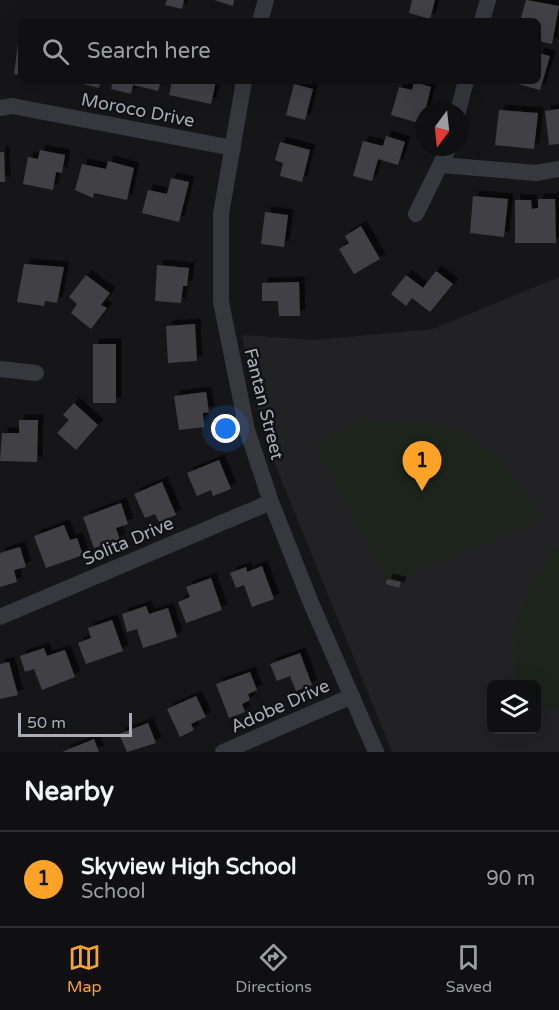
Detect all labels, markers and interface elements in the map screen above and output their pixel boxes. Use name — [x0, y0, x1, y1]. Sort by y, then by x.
search box — [18, 18, 541, 84]
icon: search — [39, 35, 72, 68]
text: Search here — [87, 38, 211, 64]
street label: Moroco Drive — [79, 88, 197, 132]
north arrow — [415, 102, 469, 156]
street label: Fantan Street — [239, 346, 289, 462]
your location — [211, 414, 240, 443]
pin: 1 — [402, 442, 442, 491]
street label: Solita Drive — [79, 512, 177, 570]
street label: Adobe Drive — [227, 674, 333, 738]
map controls — [487, 680, 541, 734]
button: layers — [487, 680, 541, 734]
scale bar — [18, 710, 132, 738]
text: 50 m — [27, 713, 66, 733]
text: Nearby — [24, 776, 114, 807]
text: Skyview High School — [81, 854, 297, 880]
text: 1 — [37, 867, 50, 891]
text: 90 m — [486, 867, 535, 891]
text: School — [81, 880, 145, 904]
tab: Map — [67, 941, 101, 997]
tab: Directions — [235, 941, 312, 997]
tab: Saved — [446, 941, 492, 997]

